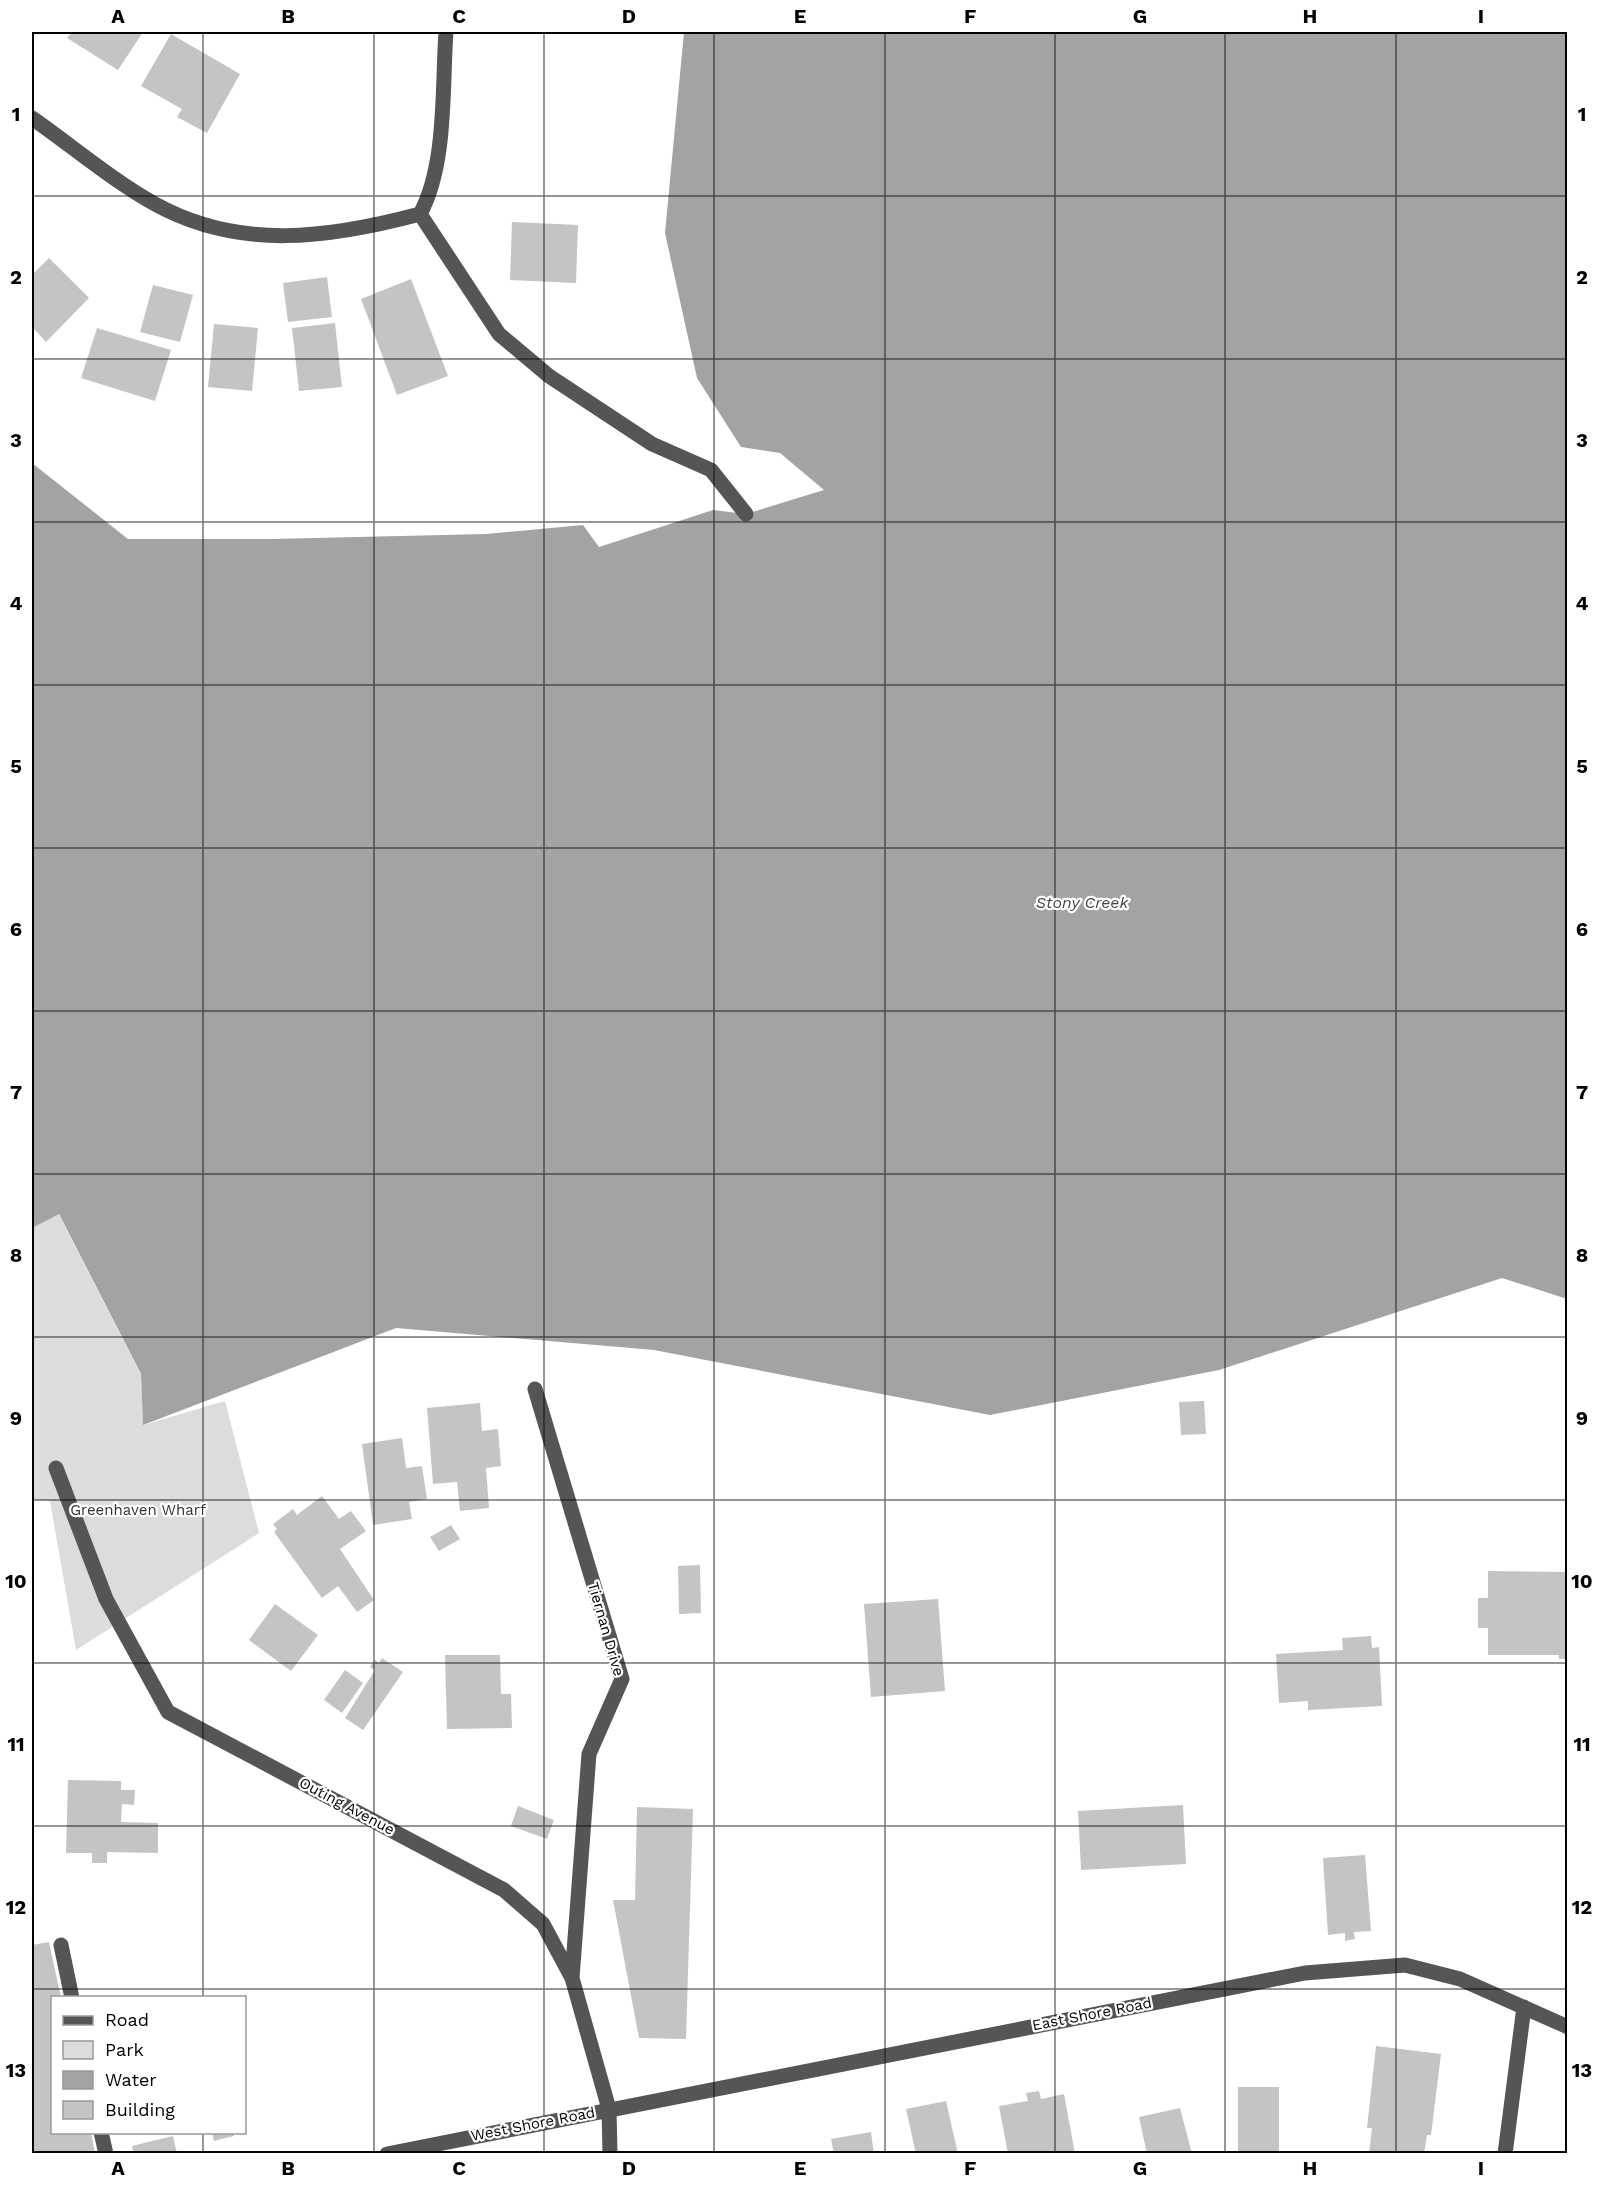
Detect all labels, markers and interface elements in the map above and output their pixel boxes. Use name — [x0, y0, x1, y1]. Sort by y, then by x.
text: A — [111, 4, 125, 28]
text: B — [281, 4, 295, 28]
text: C — [452, 4, 466, 28]
text: D — [622, 4, 636, 28]
text: E — [794, 4, 806, 28]
text: F — [964, 4, 976, 28]
text: G — [1133, 4, 1147, 28]
text: H — [1303, 4, 1317, 28]
text: I — [1478, 4, 1484, 28]
text: 1 — [12, 102, 20, 126]
text: 1 — [1578, 102, 1586, 126]
text: 2 — [10, 265, 22, 289]
text: 2 — [1576, 265, 1588, 289]
text: 3 — [10, 428, 22, 452]
text: 3 — [1576, 428, 1588, 452]
text: 4 — [10, 591, 23, 615]
text: 4 — [1576, 591, 1589, 615]
text: 5 — [10, 754, 22, 778]
text: 5 — [1576, 754, 1588, 778]
water label: Stony Creek — [1036, 893, 1129, 912]
text: 6 — [10, 917, 22, 941]
text: 6 — [1576, 917, 1588, 941]
text: 7 — [10, 1080, 22, 1104]
text: 7 — [1576, 1080, 1588, 1104]
text: 8 — [10, 1243, 22, 1267]
text: 8 — [1576, 1243, 1588, 1267]
text: 9 — [10, 1406, 22, 1430]
text: 9 — [1576, 1406, 1588, 1430]
park label: Greenhaven Wharf — [70, 1501, 206, 1519]
text: 10 — [5, 1569, 27, 1593]
text: 10 — [1571, 1569, 1593, 1593]
street label: Tiernan Drive — [584, 1580, 628, 1678]
text: 11 — [7, 1732, 25, 1756]
text: 11 — [1573, 1732, 1591, 1756]
street label: Outing Avenue — [296, 1773, 398, 1839]
text: 12 — [6, 1895, 26, 1919]
text: 12 — [1572, 1895, 1592, 1919]
street label: East Shore Road — [1031, 1994, 1153, 2034]
legend — [51, 1996, 246, 2134]
text: Road — [105, 2009, 149, 2030]
text: Park — [105, 2039, 144, 2060]
text: 13 — [6, 2058, 26, 2082]
text: 13 — [1572, 2058, 1592, 2082]
text: Water — [105, 2069, 157, 2090]
text: Building — [105, 2099, 175, 2120]
street label: West Shore Road — [469, 2103, 597, 2145]
text: A — [111, 2156, 125, 2180]
text: B — [281, 2156, 295, 2180]
text: C — [452, 2156, 466, 2180]
text: D — [622, 2156, 636, 2180]
text: E — [794, 2156, 806, 2180]
text: F — [964, 2156, 976, 2180]
text: G — [1133, 2156, 1147, 2180]
text: H — [1303, 2156, 1317, 2180]
text: I — [1478, 2156, 1484, 2180]

